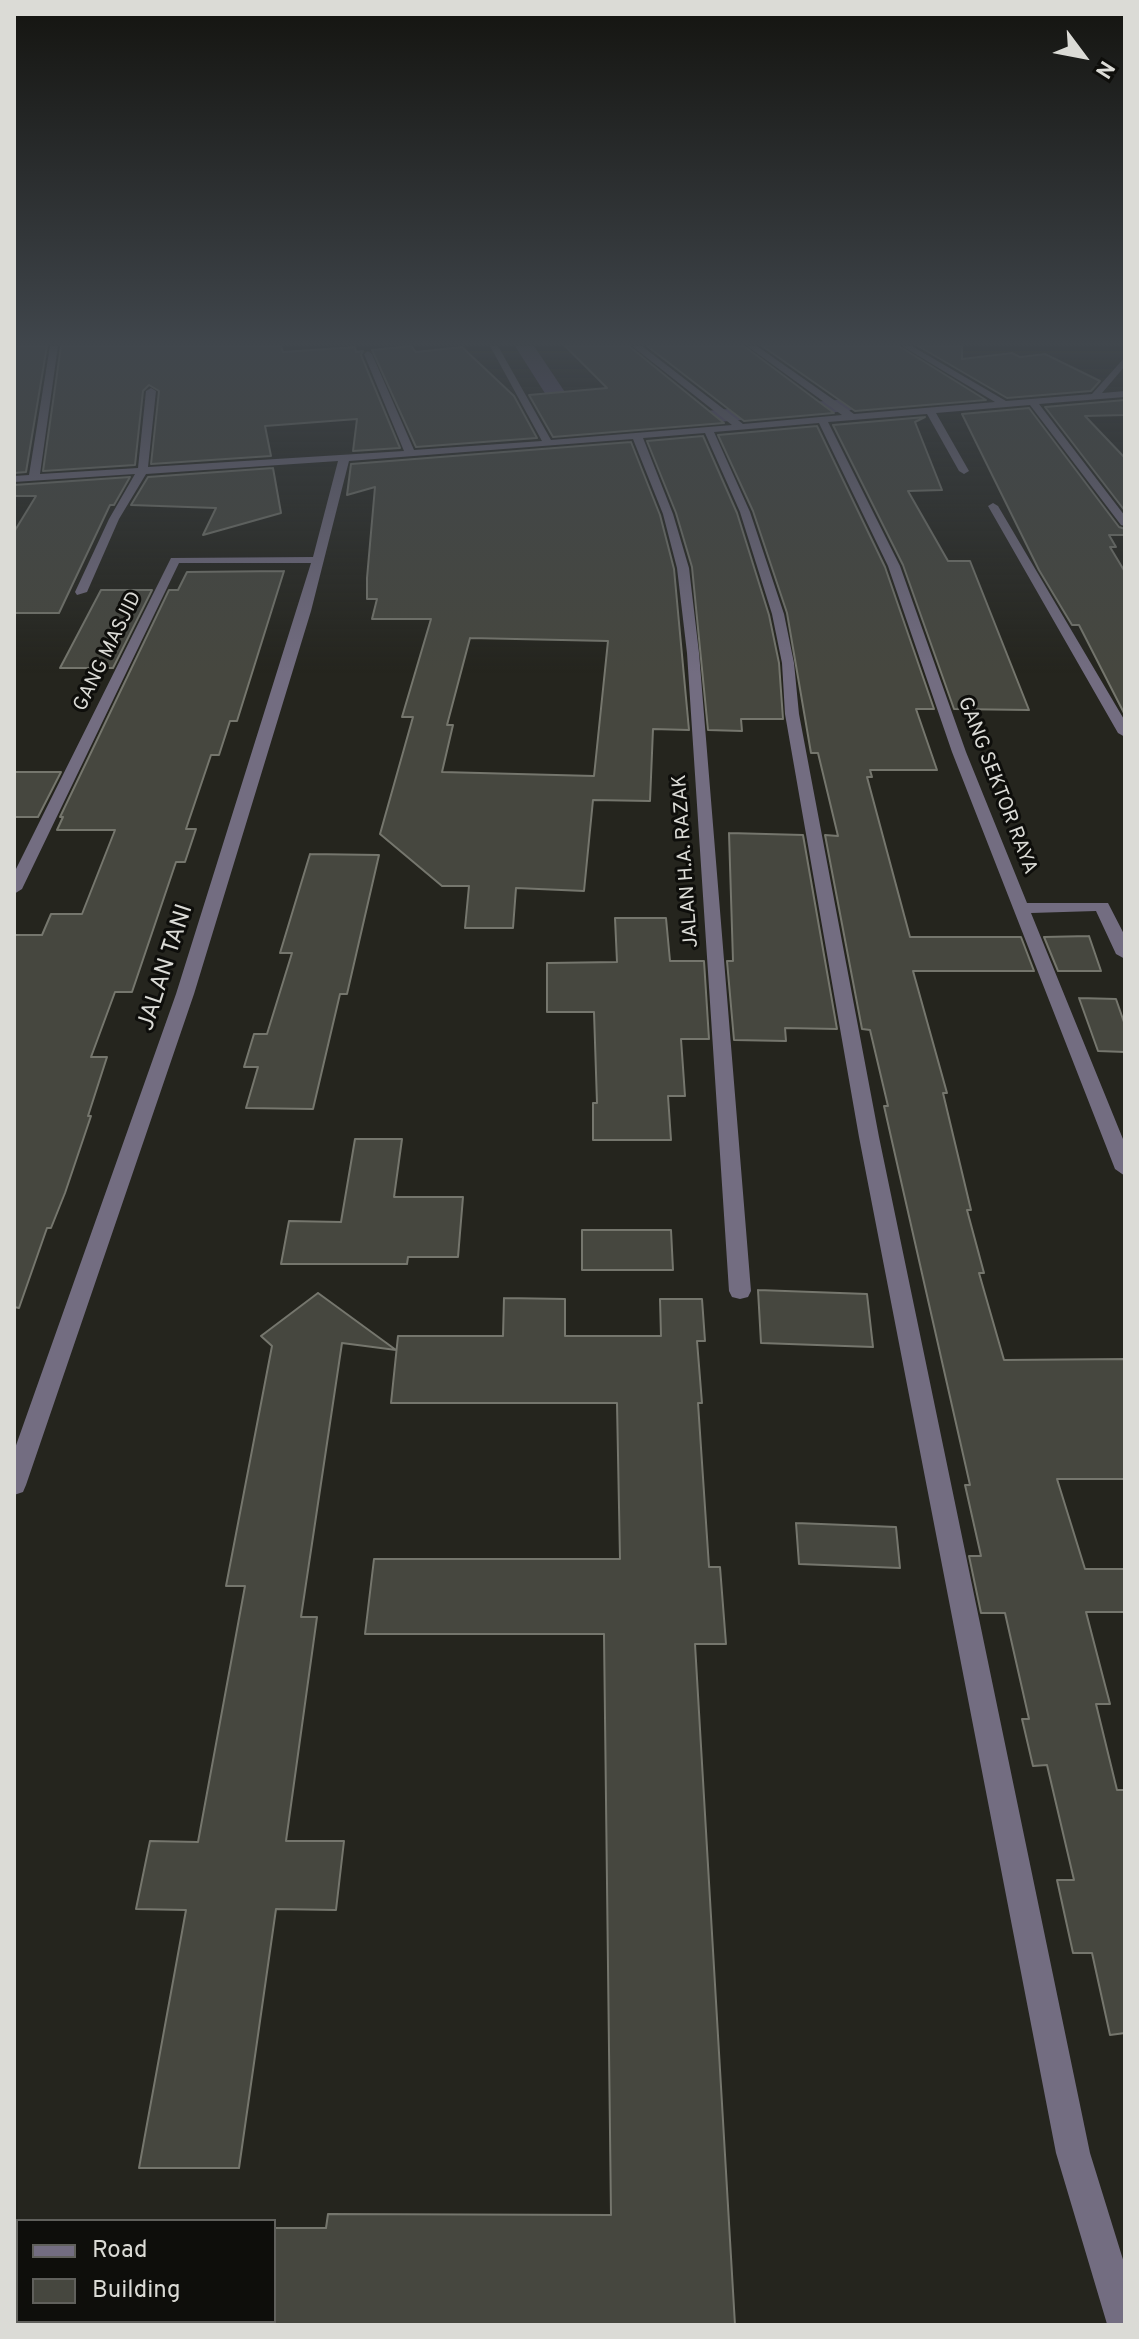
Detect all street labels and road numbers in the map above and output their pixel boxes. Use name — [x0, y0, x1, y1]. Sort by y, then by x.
street label: GANG MASJID — [70, 588, 148, 716]
street label: GANG SEKTOR RAYA — [951, 694, 1041, 878]
street label: JALAN H.A. RAZAK — [669, 773, 705, 949]
street label: JALAN TANI — [133, 901, 201, 1035]

